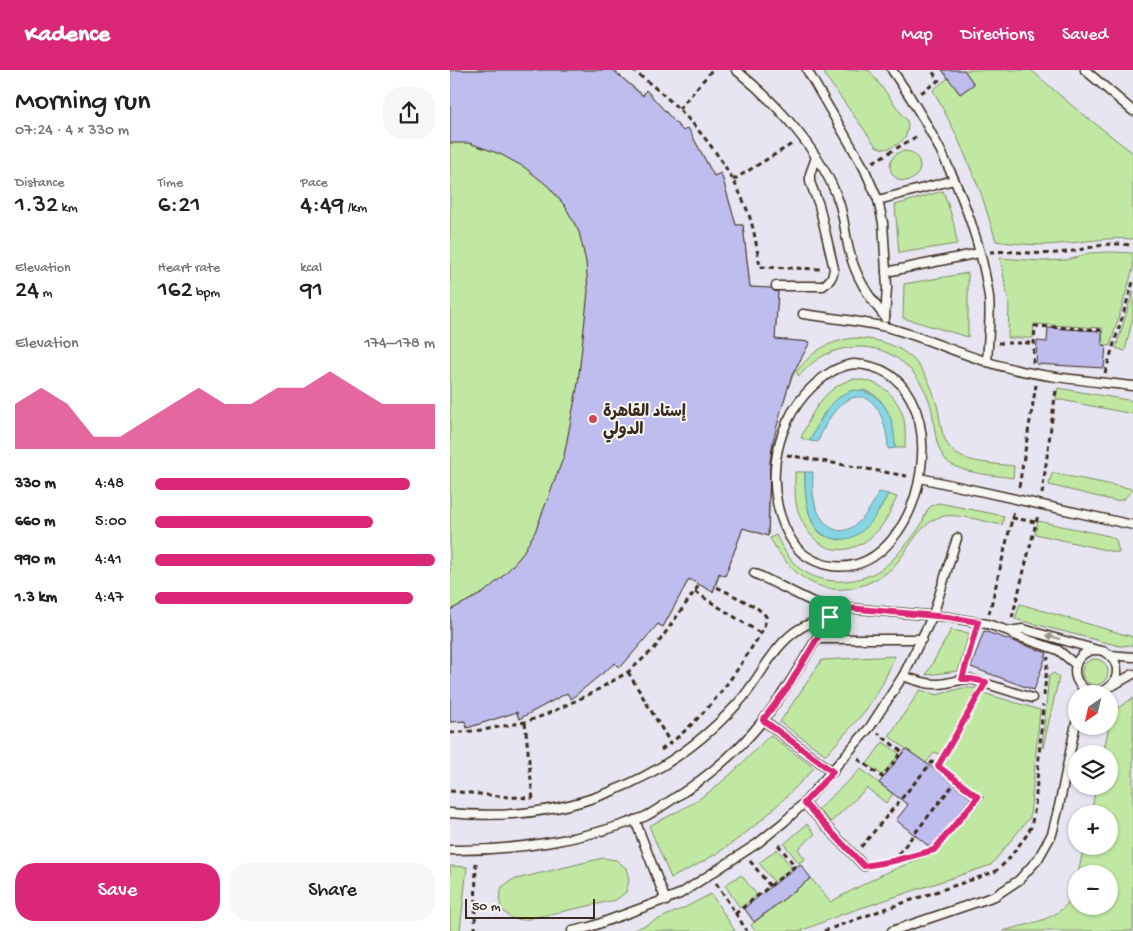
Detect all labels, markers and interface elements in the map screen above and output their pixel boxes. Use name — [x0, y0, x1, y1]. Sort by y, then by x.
text: Kadence — [25, 21, 110, 50]
text: Map — [901, 25, 933, 46]
text: Directions — [961, 25, 1034, 46]
text: Saved — [1062, 25, 1108, 46]
text: Morning run — [15, 86, 150, 119]
button: share — [383, 87, 435, 139]
text: 07:24 · 4 × 330 m — [15, 122, 129, 141]
text: Distance — [15, 175, 64, 192]
text: Time — [158, 175, 183, 192]
text: Pace — [300, 175, 328, 192]
text: 1.32 — [15, 192, 58, 221]
text: 6:21 — [158, 192, 201, 221]
text: 4:49 — [300, 192, 344, 221]
text: km — [58, 200, 78, 217]
text: /km — [344, 200, 367, 217]
text: Elevation — [15, 260, 71, 277]
text: Heart rate — [158, 260, 220, 277]
text: kcal — [300, 260, 322, 277]
text: 24 — [15, 277, 39, 306]
text: 162 — [158, 277, 193, 306]
text: 91 — [300, 277, 323, 306]
text: m — [39, 285, 52, 302]
text: bpm — [193, 285, 220, 302]
text: Elevation — [15, 335, 79, 354]
text: 174–178 m — [364, 335, 435, 354]
place label: إستاد القاهرة الدولي — [603, 403, 686, 443]
marker: إستاد القاهرة الدولي — [587, 413, 599, 425]
text: 330 m — [15, 475, 56, 494]
text: 4:48 — [95, 475, 124, 494]
text: 660 m — [15, 513, 55, 532]
text: 5:00 — [95, 513, 127, 532]
text: 990 m — [15, 551, 55, 570]
text: 4:41 — [95, 551, 122, 570]
text: 1.3 km — [15, 589, 57, 608]
text: 4:47 — [95, 589, 123, 608]
pin — [809, 596, 851, 638]
icon: arrive — [816, 603, 844, 631]
one-way arrow — [1046, 633, 1061, 641]
north arrow — [1068, 685, 1118, 735]
map controls — [1068, 685, 1118, 915]
button: layers — [1068, 745, 1118, 795]
button: + — [1068, 805, 1118, 855]
button: Save — [15, 863, 220, 921]
button: Share — [230, 863, 435, 921]
button: − — [1068, 865, 1118, 915]
scale bar — [465, 896, 595, 919]
text: 50 m — [472, 899, 501, 916]

